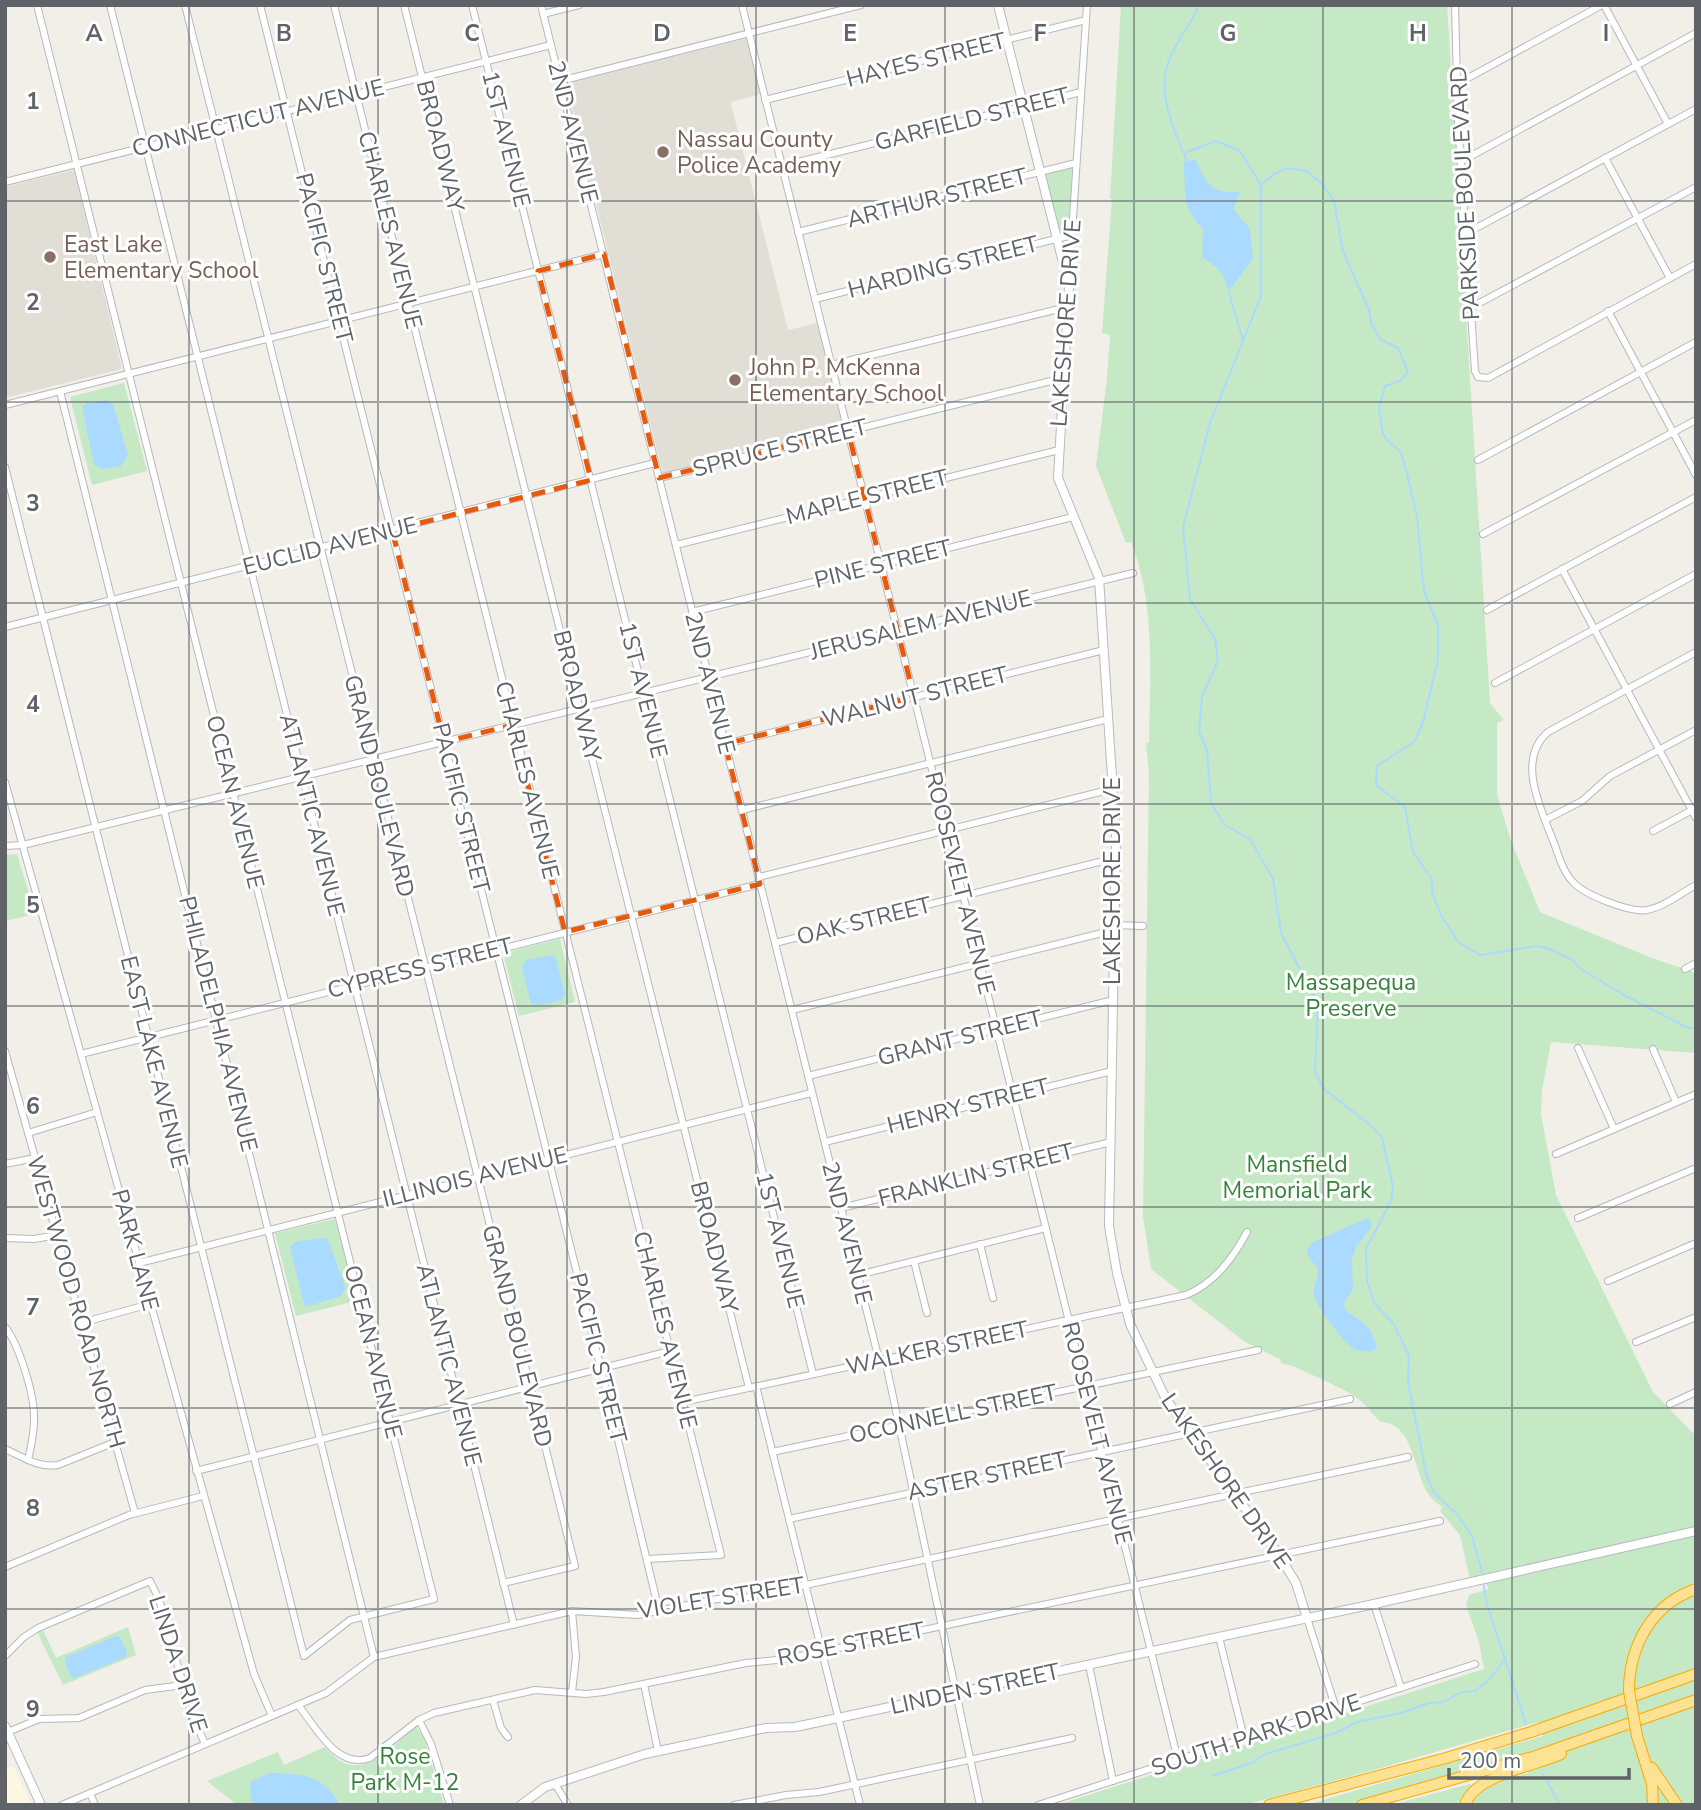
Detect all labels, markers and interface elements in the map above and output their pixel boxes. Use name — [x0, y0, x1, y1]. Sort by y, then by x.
text: A — [85, 18, 103, 49]
text: B — [276, 18, 292, 49]
text: C — [464, 18, 480, 49]
text: D — [653, 18, 671, 49]
text: F — [1034, 18, 1047, 49]
text: G — [1220, 18, 1236, 49]
text: H — [1409, 18, 1427, 49]
text: I — [1603, 18, 1609, 49]
street label: HAYES STREET — [843, 27, 1009, 93]
street label: 2ND AVENUE — [540, 58, 606, 206]
street label: PARKSIDE BOULEVARD — [1443, 65, 1487, 321]
street label: 1ST AVENUE — [474, 68, 538, 210]
street label: CONNECTICUT AVENUE — [129, 72, 387, 164]
street label: BROADWAY — [409, 77, 471, 215]
street label: GARFIELD STREET — [871, 80, 1073, 158]
text: 1 — [26, 86, 40, 117]
place label: Nassau County Police Academy — [677, 124, 841, 181]
street label: CHARLES AVENUE — [350, 128, 430, 332]
marker: Nassau County Police Academy — [655, 144, 671, 160]
street label: ARTHUR STREET — [844, 161, 1030, 235]
street label: PACIFIC STREET — [288, 170, 360, 346]
street label: LAKESHORE DRIVE — [1043, 218, 1089, 428]
street label: HARDING STREET — [844, 228, 1042, 306]
place label: East Lake Elementary School — [64, 229, 259, 286]
marker: East Lake Elementary School — [42, 249, 58, 265]
text: 2 — [26, 287, 40, 318]
place label: John P. McKenna Elementary School — [748, 352, 944, 409]
marker: John P. McKenna Elementary School — [727, 372, 743, 388]
street label: SPRUCE STREET — [689, 411, 871, 485]
street label: MAPLE STREET — [783, 462, 952, 532]
text: 3 — [26, 488, 40, 519]
street label: EUCLID AVENUE — [239, 509, 421, 583]
street label: PINE STREET — [811, 532, 955, 596]
street label: JERUSALEM AVENUE — [806, 582, 1035, 668]
street label: 2ND AVENUE — [677, 609, 743, 757]
street label: 1ST AVENUE — [611, 619, 675, 761]
street label: BROADWAY — [546, 627, 608, 765]
street label: WALNUT STREET — [819, 659, 1011, 735]
street label: GRAND BOULEVARD — [336, 672, 422, 900]
street label: CHARLES AVENUE — [487, 678, 567, 882]
text: 4 — [26, 689, 40, 720]
street label: ATLANTIC AVENUE — [272, 710, 352, 920]
street label: OCEAN AVENUE — [198, 712, 272, 892]
street label: PACIFIC STREET — [425, 720, 497, 896]
street label: ROOSEVELT AVENUE — [917, 768, 1003, 998]
street label: LAKESHORE DRIVE — [1097, 777, 1128, 985]
street label: OAK STREET — [793, 889, 935, 953]
text: 5 — [26, 890, 40, 921]
street label: PHILADELPHIA AVENUE — [171, 893, 265, 1155]
street label: CYPRESS STREET — [324, 930, 516, 1006]
street label: EAST LAKE AVENUE — [113, 953, 195, 1171]
park label: Massapequa Preserve — [1286, 967, 1416, 1024]
street label: GRANT STREET — [874, 1003, 1046, 1073]
street label: HENRY STREET — [884, 1071, 1053, 1141]
text: 6 — [26, 1091, 40, 1122]
street label: FRANKLIN STREET — [875, 1136, 1077, 1214]
street label: ILLINOIS AVENUE — [379, 1139, 571, 1215]
park label: Mansfield Memorial Park — [1223, 1149, 1372, 1206]
street label: WESTWOOD ROAD NORTH — [19, 1152, 133, 1452]
street label: 2ND AVENUE — [814, 1159, 880, 1307]
street label: 1ST AVENUE — [748, 1169, 812, 1311]
street label: BROADWAY — [683, 1178, 745, 1316]
street label: PARK LANE — [104, 1186, 166, 1314]
street label: GRAND BOULEVARD — [474, 1222, 560, 1450]
street label: CHARLES AVENUE — [625, 1228, 705, 1432]
street label: ATLANTIC AVENUE — [409, 1260, 489, 1470]
street label: OCEAN AVENUE — [336, 1262, 410, 1442]
street label: PACIFIC STREET — [562, 1270, 634, 1446]
text: 7 — [26, 1292, 40, 1323]
street label: WALKER STREET — [843, 1313, 1031, 1382]
street label: ROOSEVELT AVENUE — [1054, 1318, 1140, 1548]
street label: OCONNELL STREET — [846, 1377, 1060, 1451]
street label: LAKESHORE DRIVE — [1154, 1387, 1298, 1575]
street label: ASTER STREET — [904, 1444, 1070, 1508]
text: 8 — [26, 1493, 40, 1524]
street label: VIOLET STREET — [635, 1570, 807, 1627]
street label: LINDA DRIVE — [141, 1591, 215, 1737]
street label: ROSE STREET — [775, 1614, 928, 1674]
street label: LINDEN STREET — [888, 1656, 1063, 1722]
street label: SOUTH PARK DRIVE — [1147, 1686, 1365, 1784]
text: 9 — [26, 1694, 40, 1725]
scale bar — [1449, 1736, 1629, 1780]
park label: Rose Park M-12 — [351, 1741, 459, 1798]
text: 200 m — [1460, 1747, 1521, 1775]

